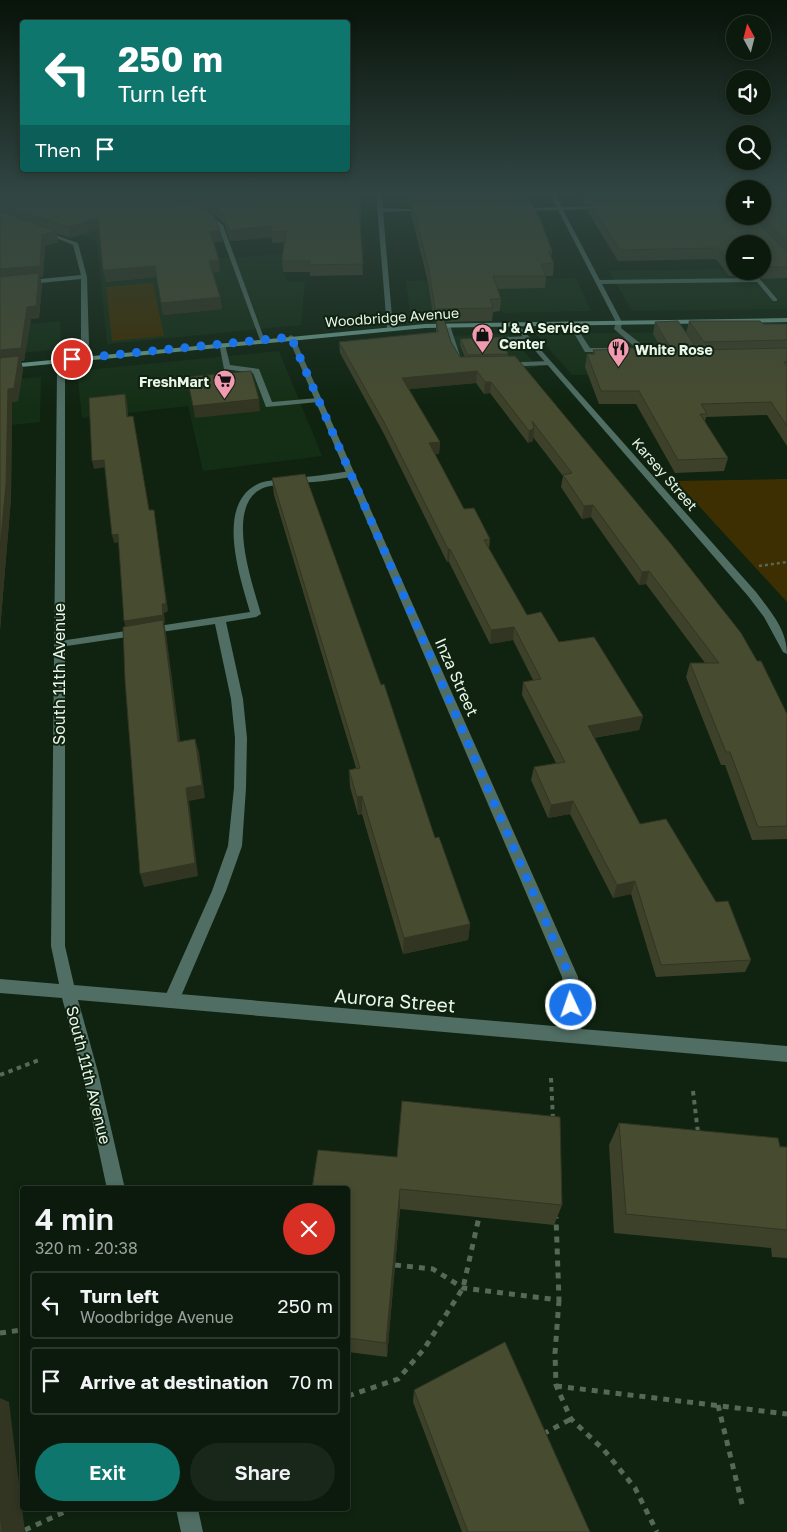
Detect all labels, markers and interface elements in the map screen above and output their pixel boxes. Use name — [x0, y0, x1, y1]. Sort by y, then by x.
north arrow — [726, 15, 771, 60]
map controls — [726, 15, 771, 280]
text: 250 m — [118, 38, 223, 80]
icon: left — [35, 40, 100, 105]
button: sound — [726, 70, 771, 115]
text: Turn left — [118, 80, 207, 107]
button: search — [726, 125, 771, 170]
icon: arrive — [91, 135, 119, 163]
text: Then — [35, 138, 81, 161]
button: + — [726, 180, 771, 225]
button: − — [726, 235, 771, 280]
street label: Woodbridge Avenue — [324, 304, 460, 330]
place label: J & A Service Center — [499, 319, 589, 352]
shop icon: J & A Service Center — [471, 323, 495, 354]
restaurant icon: White Rose — [607, 337, 631, 368]
pin — [51, 338, 93, 380]
place label: White Rose — [635, 341, 713, 358]
icon: arrive — [58, 345, 86, 373]
supermarket icon: FreshMart — [213, 369, 237, 400]
place label: FreshMart — [139, 373, 209, 390]
street label: Karsey Street — [629, 434, 701, 514]
street label: South 11th Avenue — [49, 603, 69, 745]
street label: Inza Street — [431, 635, 483, 719]
position arrow — [544, 978, 596, 1030]
street label: Aurora Street — [334, 983, 456, 1017]
street label: South 11th Avenue — [62, 1004, 116, 1146]
text: 4 min — [35, 1201, 114, 1237]
button: close — [283, 1203, 335, 1255]
text: 320 m · 20:38 — [35, 1238, 138, 1258]
text: Turn left — [80, 1284, 159, 1307]
icon: left — [37, 1291, 65, 1319]
text: 250 m — [278, 1294, 333, 1317]
text: Woodbridge Avenue — [80, 1307, 234, 1327]
icon: arrive — [37, 1367, 65, 1395]
text: Arrive at destination — [80, 1370, 268, 1393]
text: 70 m — [290, 1370, 333, 1393]
button: Exit — [35, 1443, 180, 1501]
button: Share — [190, 1443, 335, 1501]

